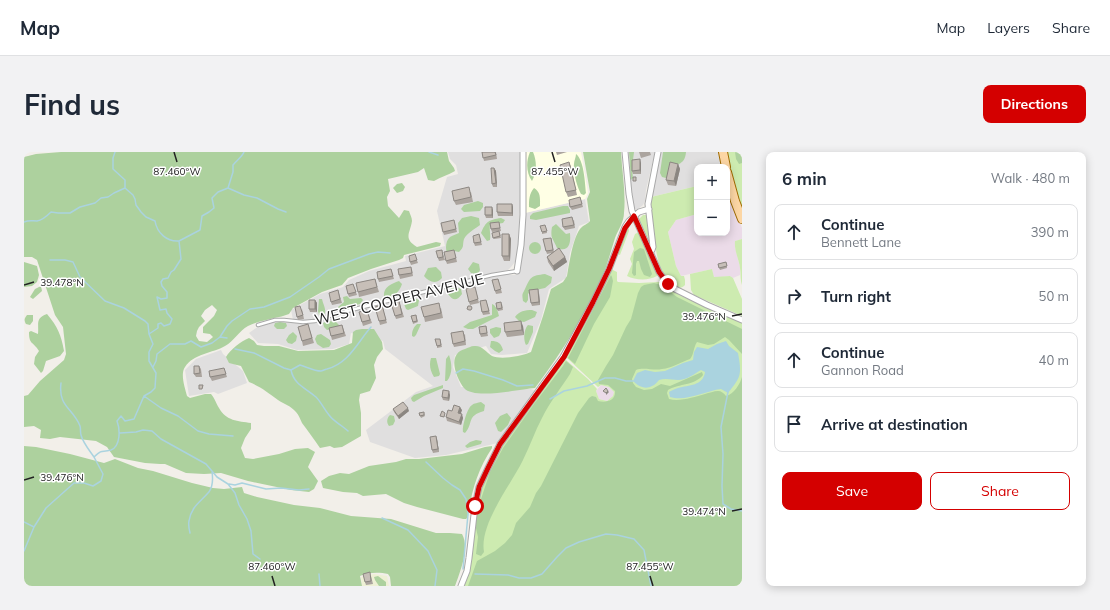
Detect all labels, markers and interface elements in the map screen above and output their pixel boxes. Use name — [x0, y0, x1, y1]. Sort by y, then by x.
text: Map — [20, 16, 60, 40]
text: Map — [936, 19, 965, 37]
text: Layers — [987, 19, 1030, 37]
text: Share — [1052, 19, 1090, 37]
button: Directions — [983, 85, 1086, 123]
text: Find us — [24, 87, 120, 122]
map controls — [694, 164, 730, 236]
button: + — [694, 164, 730, 200]
text: 87.460°W — [153, 165, 201, 178]
text: 87.455°W — [531, 165, 579, 178]
text: 6 min — [782, 168, 827, 189]
text: Walk · 480 m — [991, 170, 1070, 186]
button: − — [694, 200, 730, 236]
text: Continue — [821, 215, 884, 234]
icon: ahead — [783, 221, 805, 243]
text: 390 m — [1031, 224, 1069, 240]
text: Bennett Lane — [821, 234, 901, 250]
street label: WEST COOPER AVENUE — [312, 269, 486, 329]
route end — [659, 275, 677, 293]
text: 39.478°N — [40, 276, 84, 289]
icon: right — [783, 285, 805, 307]
text: Turn right — [821, 287, 891, 306]
text: 50 m — [1039, 288, 1069, 304]
text: 39.476°N — [682, 310, 726, 323]
text: Continue — [821, 343, 884, 362]
icon: ahead — [783, 349, 805, 371]
text: 40 m — [1039, 352, 1069, 368]
text: Gannon Road — [821, 362, 904, 378]
icon: arrive — [783, 413, 805, 435]
text: Arrive at destination — [821, 415, 968, 434]
text: 39.476°N — [40, 471, 84, 484]
button: Save — [782, 472, 922, 510]
button: Share — [930, 472, 1070, 510]
route start — [466, 497, 484, 515]
text: 39.474°N — [682, 505, 726, 518]
text: 87.460°W — [248, 560, 296, 573]
text: 87.455°W — [626, 560, 674, 573]

